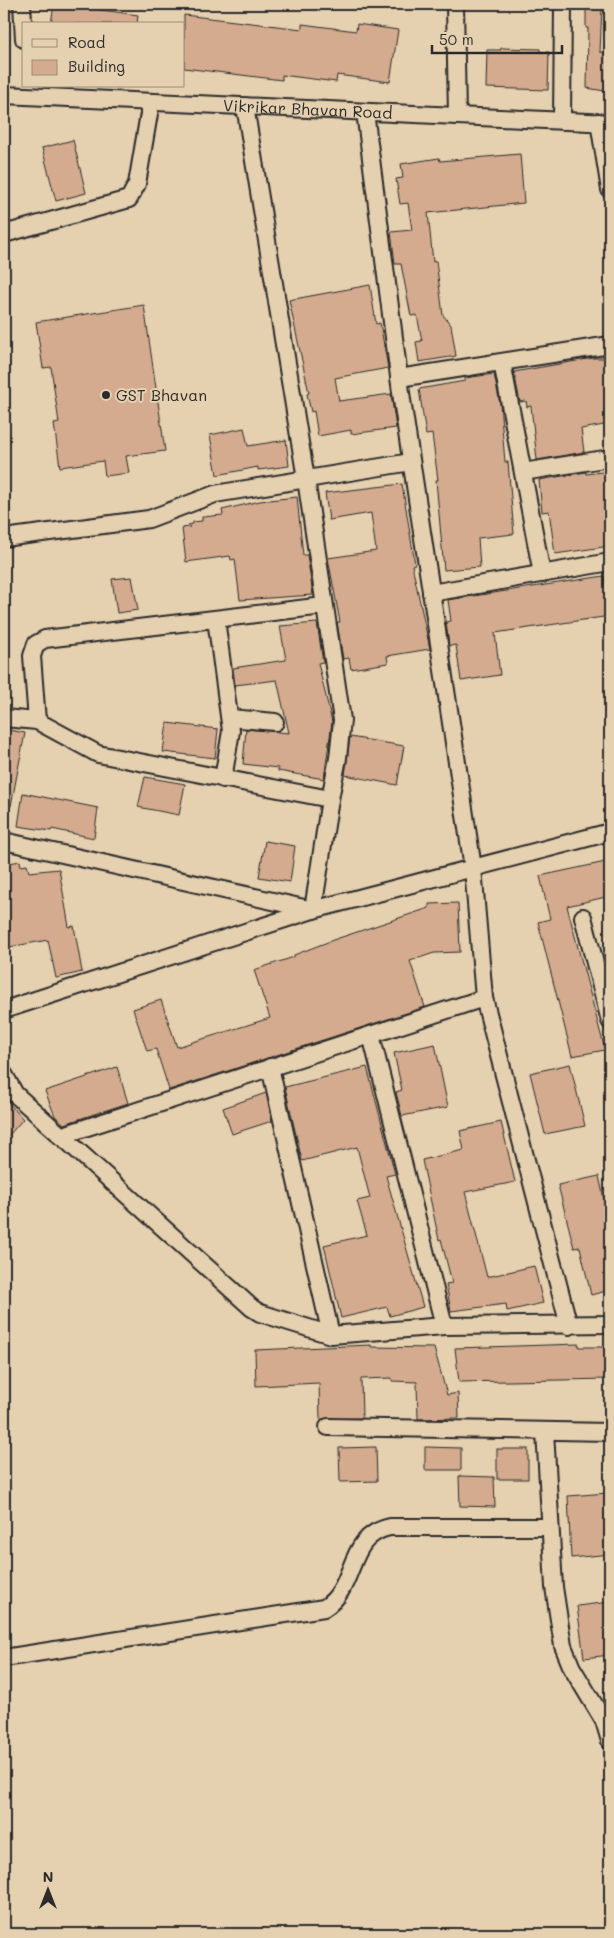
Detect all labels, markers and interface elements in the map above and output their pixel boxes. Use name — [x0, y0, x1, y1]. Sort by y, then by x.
legend — [22, 22, 185, 88]
scale bar — [432, 22, 562, 54]
text: 50 m — [439, 29, 474, 49]
text: Road — [68, 32, 105, 52]
text: Building — [68, 56, 125, 76]
street label: Vikrikar Bhavan Road — [223, 94, 393, 123]
place label: GST Bhavan — [116, 384, 207, 405]
marker: GST Bhavan — [100, 389, 112, 401]
north arrow — [22, 1866, 72, 1916]
text: N — [43, 1867, 53, 1886]

